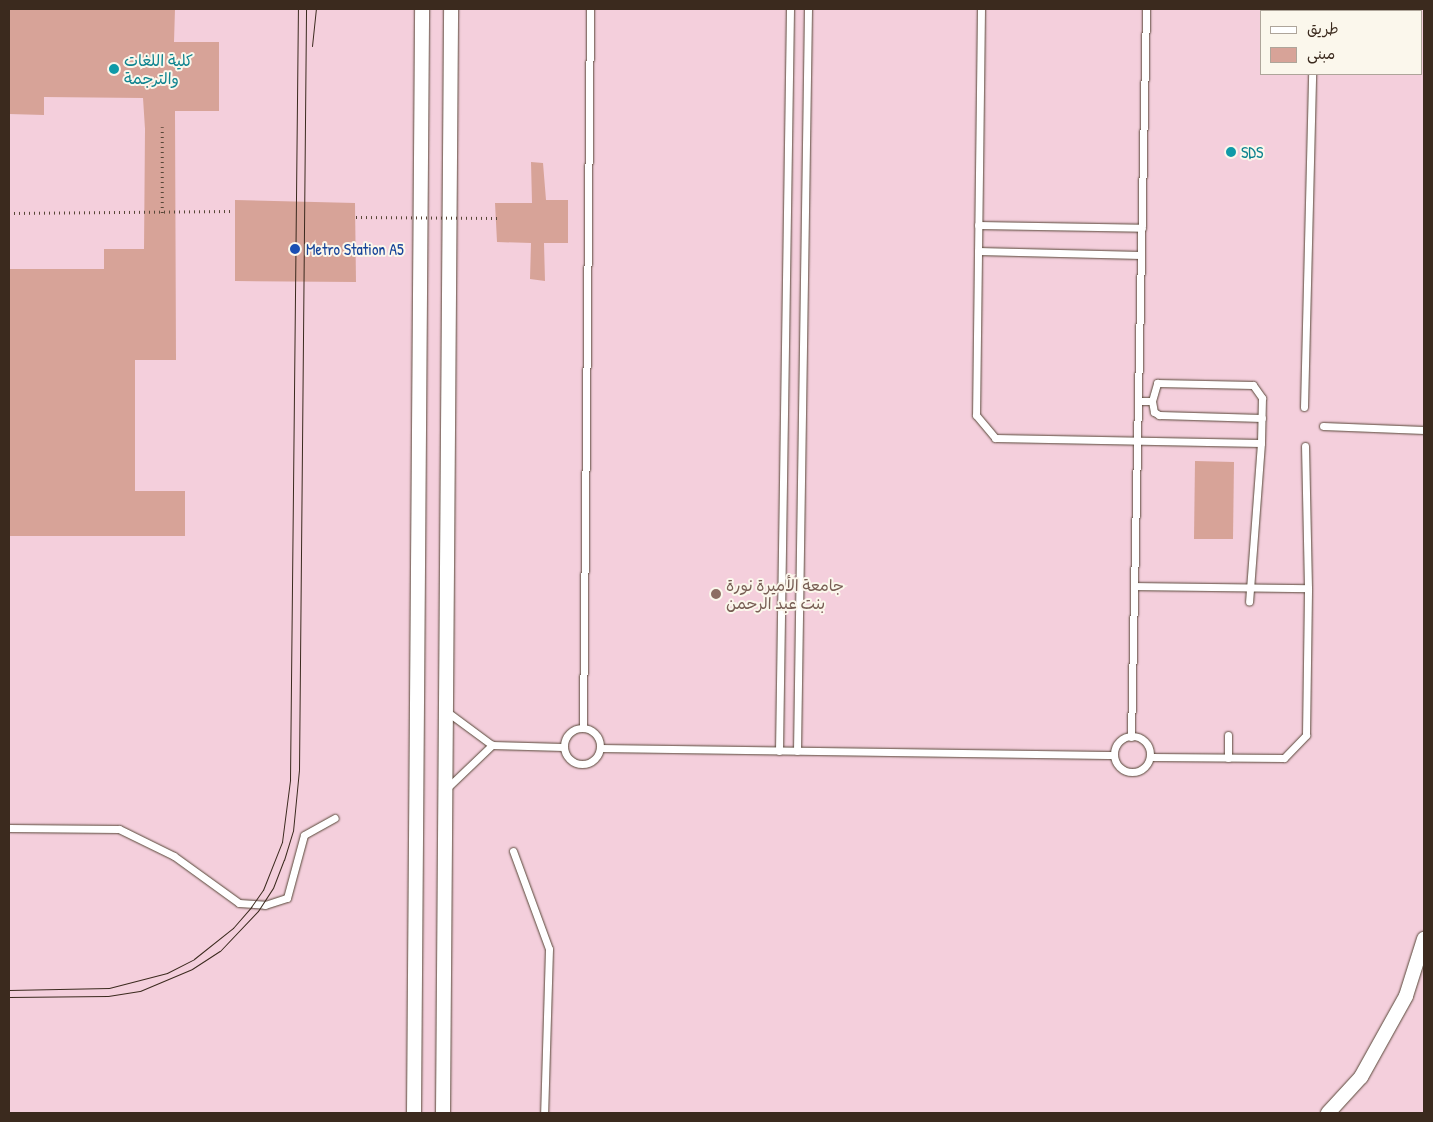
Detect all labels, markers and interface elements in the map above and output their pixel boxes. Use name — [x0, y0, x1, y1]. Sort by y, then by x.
legend — [1260, 10, 1423, 75]
text: طريق — [1307, 18, 1339, 39]
text: مبنى — [1307, 43, 1335, 64]
place label: كلية اللغات والترجمة — [124, 50, 193, 88]
marker: كلية اللغات والترجمة — [108, 63, 120, 75]
place label: SDS — [1241, 142, 1263, 162]
marker: SDS — [1225, 146, 1237, 158]
place label: Metro Station A5 — [306, 239, 404, 259]
marker: Metro Station A5 — [288, 242, 302, 256]
place label: جامعة الأميرة نورة بنت عبد الرحمن — [726, 575, 844, 613]
marker: جامعة الأميرة نورة بنت عبد الرحمن — [710, 588, 722, 600]

